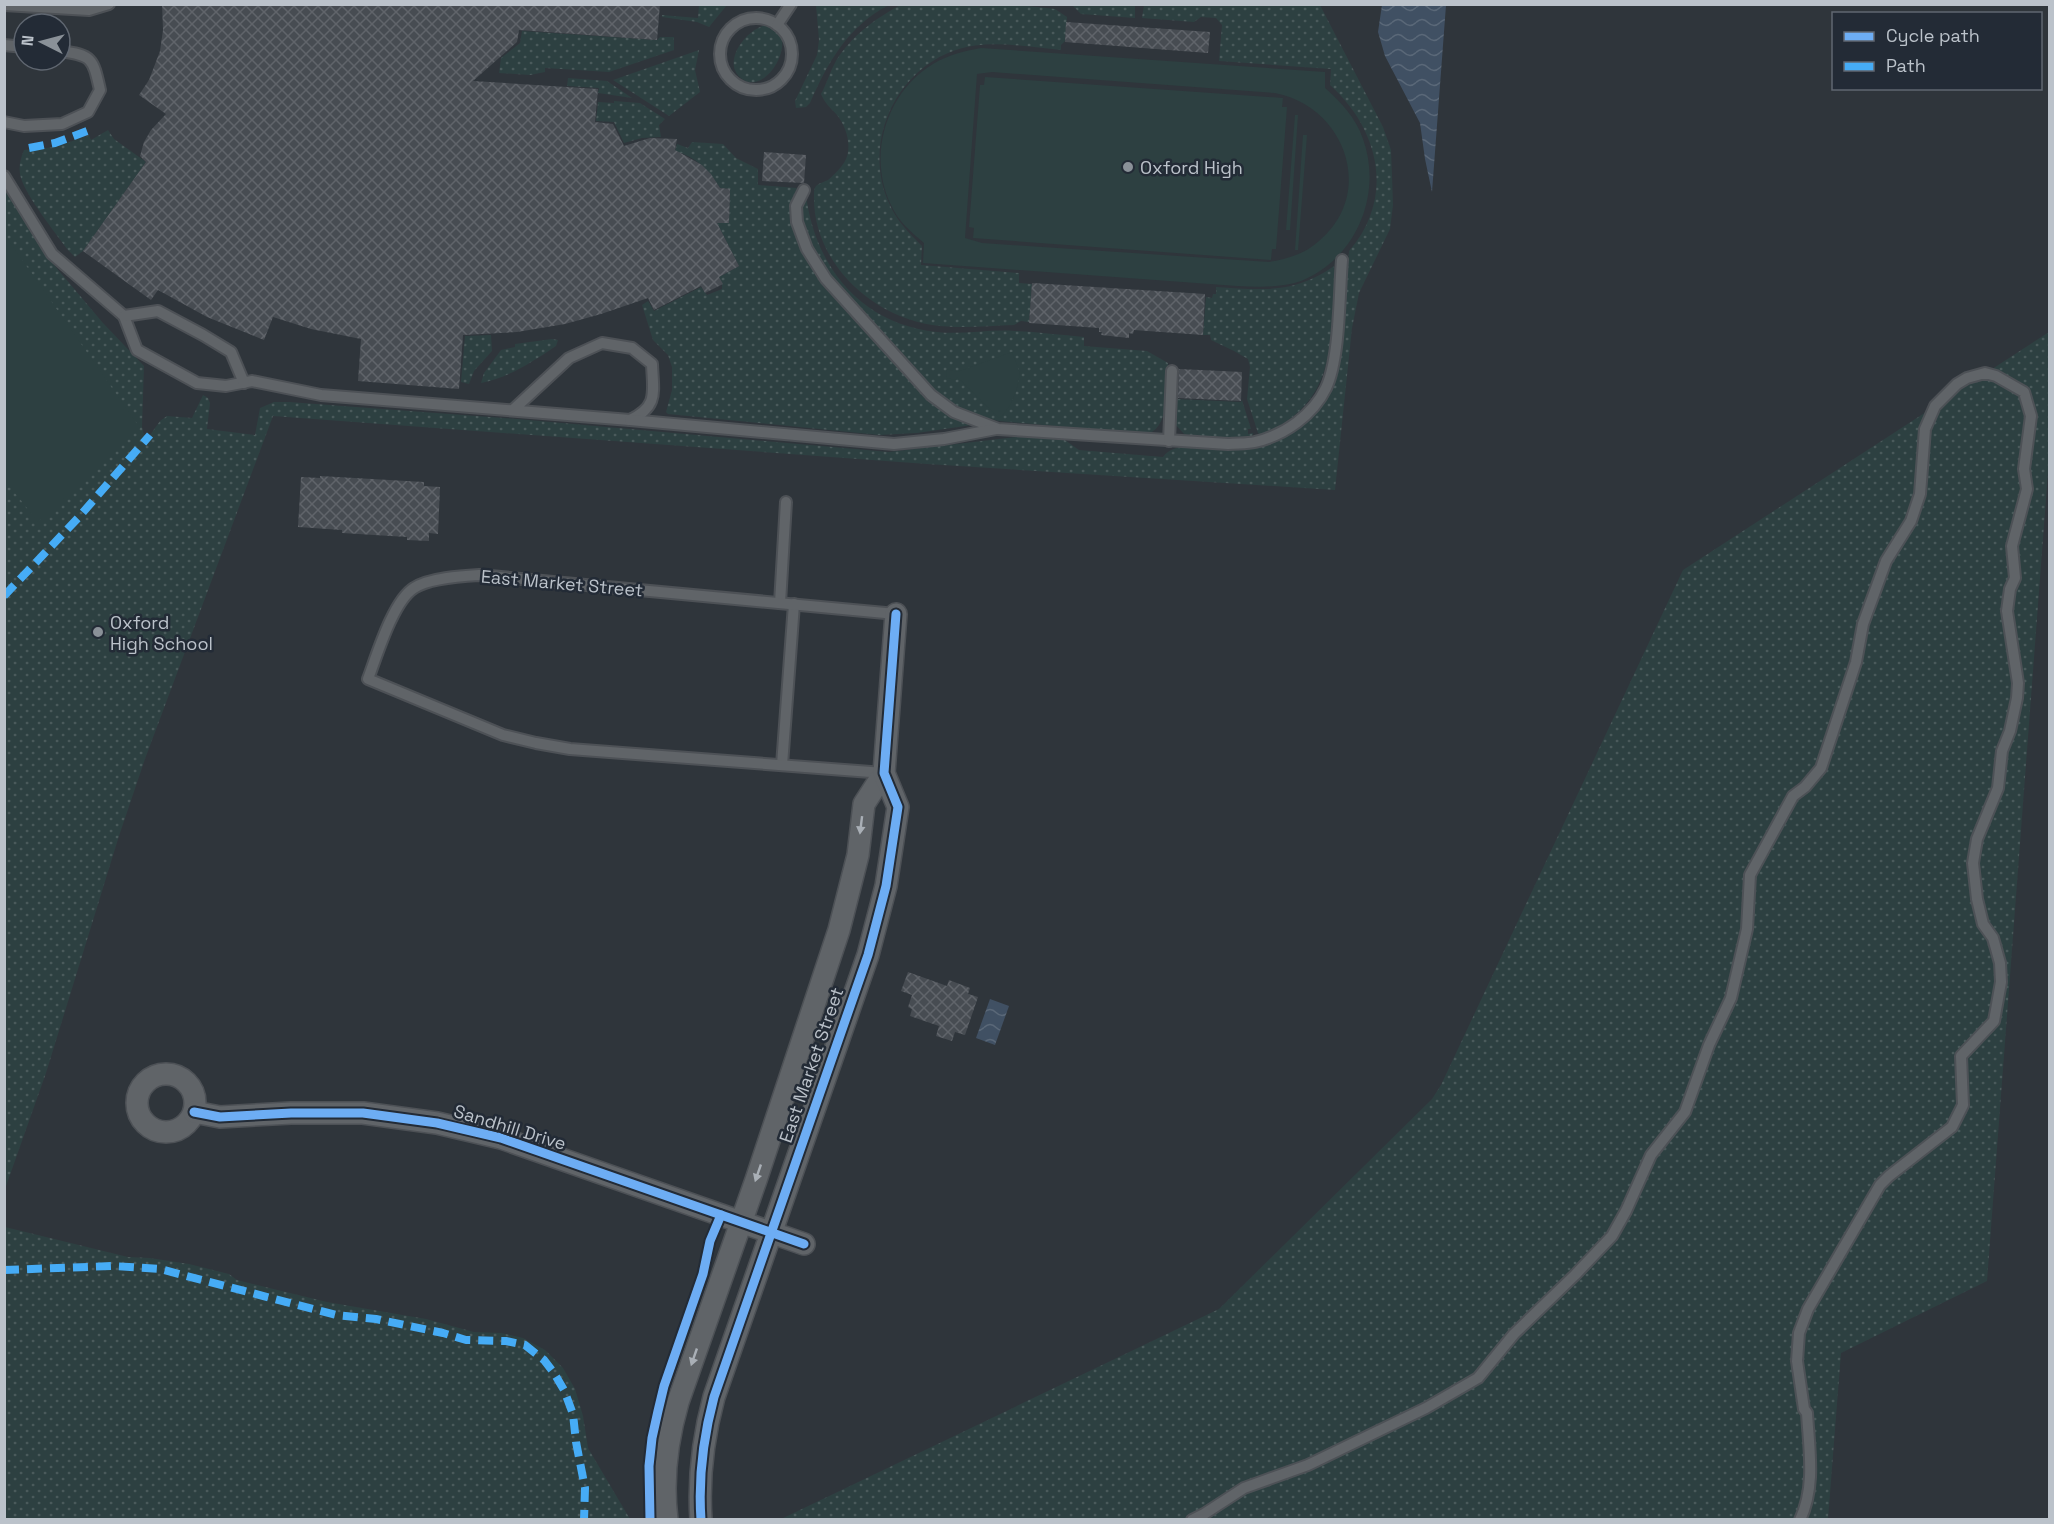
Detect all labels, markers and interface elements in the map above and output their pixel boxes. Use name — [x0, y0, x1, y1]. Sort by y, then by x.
north arrow — [12, 12, 72, 72]
legend — [1832, 12, 2042, 90]
text: Cycle path — [1886, 24, 1980, 47]
text: N — [17, 34, 39, 47]
text: Path — [1886, 54, 1926, 77]
place label: Oxford High — [1140, 156, 1243, 179]
marker: Oxford High — [1121, 160, 1135, 174]
street label: East Market Street — [480, 564, 644, 602]
place label: Oxford High School — [110, 611, 213, 655]
marker: Oxford High School — [91, 625, 105, 639]
one-way arrow — [857, 816, 866, 835]
street label: East Market Street — [774, 984, 848, 1146]
street label: Sandhill Drive — [451, 1099, 569, 1155]
one-way arrow — [753, 1164, 763, 1182]
one-way arrow — [688, 1348, 698, 1366]

